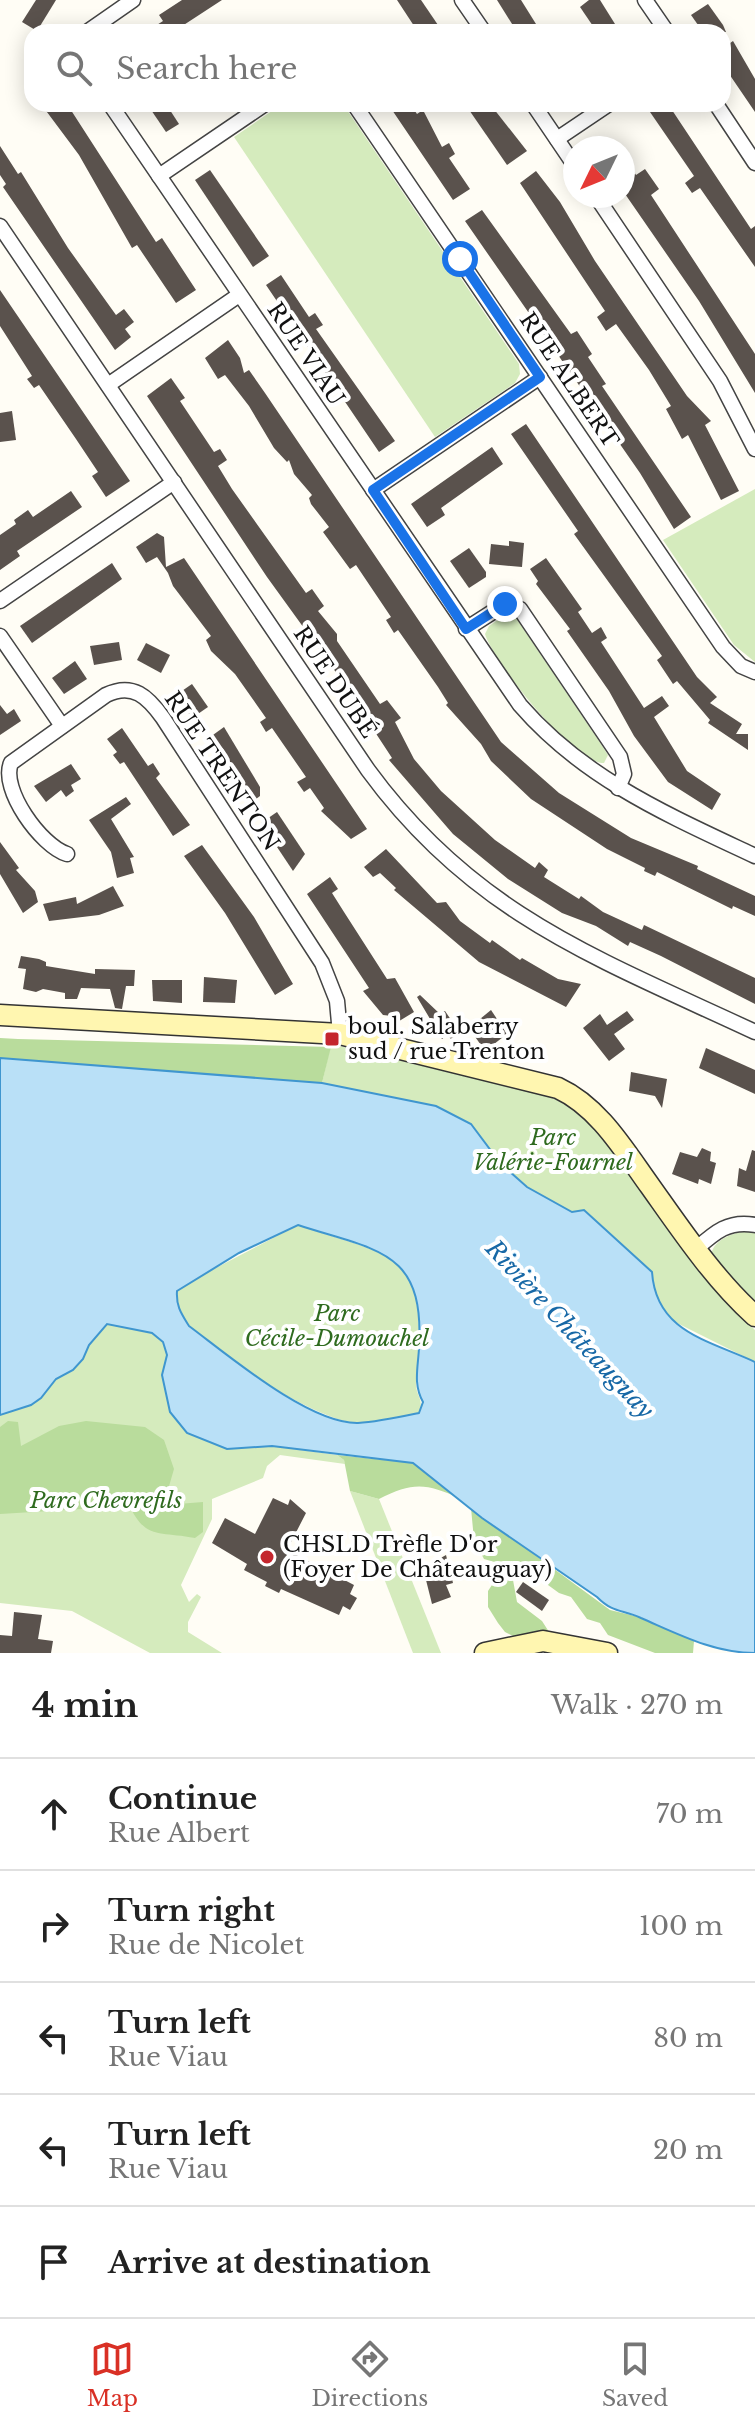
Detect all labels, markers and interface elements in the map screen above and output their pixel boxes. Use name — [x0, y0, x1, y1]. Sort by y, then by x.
search box — [24, 24, 731, 112]
icon: search — [52, 46, 96, 90]
text: Search here — [116, 50, 297, 87]
north arrow — [563, 136, 635, 208]
route start — [442, 241, 478, 277]
street label: RUE VIAU — [262, 297, 350, 411]
street label: RUE ALBERT — [514, 307, 624, 453]
route end — [487, 586, 523, 622]
street label: RUE DUBÉ — [288, 620, 383, 743]
street label: RUE TRENTON — [159, 686, 285, 856]
place label: boul. Salaberry sud / rue Trenton — [347, 1013, 545, 1065]
marker: boul. Salaberry sud / rue Trenton — [323, 1030, 341, 1048]
park label: Parc Valérie-Fournel — [473, 1124, 633, 1176]
water label: Rivière Châteauguay — [479, 1233, 661, 1425]
park label: Parc Cécile-Dumouchel — [245, 1300, 429, 1352]
park label: Parc Chevrefils — [29, 1487, 182, 1514]
place label: CHSLD Trèfle D'or (Foyer De Châteauguay) — [283, 1531, 552, 1583]
marker: CHSLD Trèfle D'or (Foyer De Châteauguay) — [258, 1548, 276, 1566]
text: 4 min — [32, 1684, 138, 1726]
text: Walk · 270 m — [551, 1689, 723, 1721]
text: Continue — [108, 1780, 257, 1817]
icon: ahead — [32, 1792, 76, 1836]
text: 70 m — [656, 1798, 723, 1830]
text: Rue Albert — [108, 1817, 250, 1849]
text: Turn right — [108, 1892, 275, 1929]
icon: right — [32, 1904, 76, 1948]
text: 100 m — [639, 1910, 723, 1942]
text: Rue de Nicolet — [108, 1929, 304, 1961]
text: Turn left — [108, 2004, 251, 2041]
icon: left — [32, 2016, 76, 2060]
text: 80 m — [653, 2022, 723, 2054]
text: Rue Viau — [108, 2041, 228, 2073]
text: Turn left — [108, 2116, 251, 2153]
icon: left — [32, 2128, 76, 2172]
text: 20 m — [653, 2134, 723, 2166]
text: Rue Viau — [108, 2153, 228, 2185]
icon: arrive — [32, 2240, 76, 2284]
text: Arrive at destination — [108, 2244, 431, 2281]
tab: Map — [87, 2337, 138, 2412]
tab: Directions — [311, 2337, 428, 2412]
tab: Saved — [602, 2337, 668, 2412]

